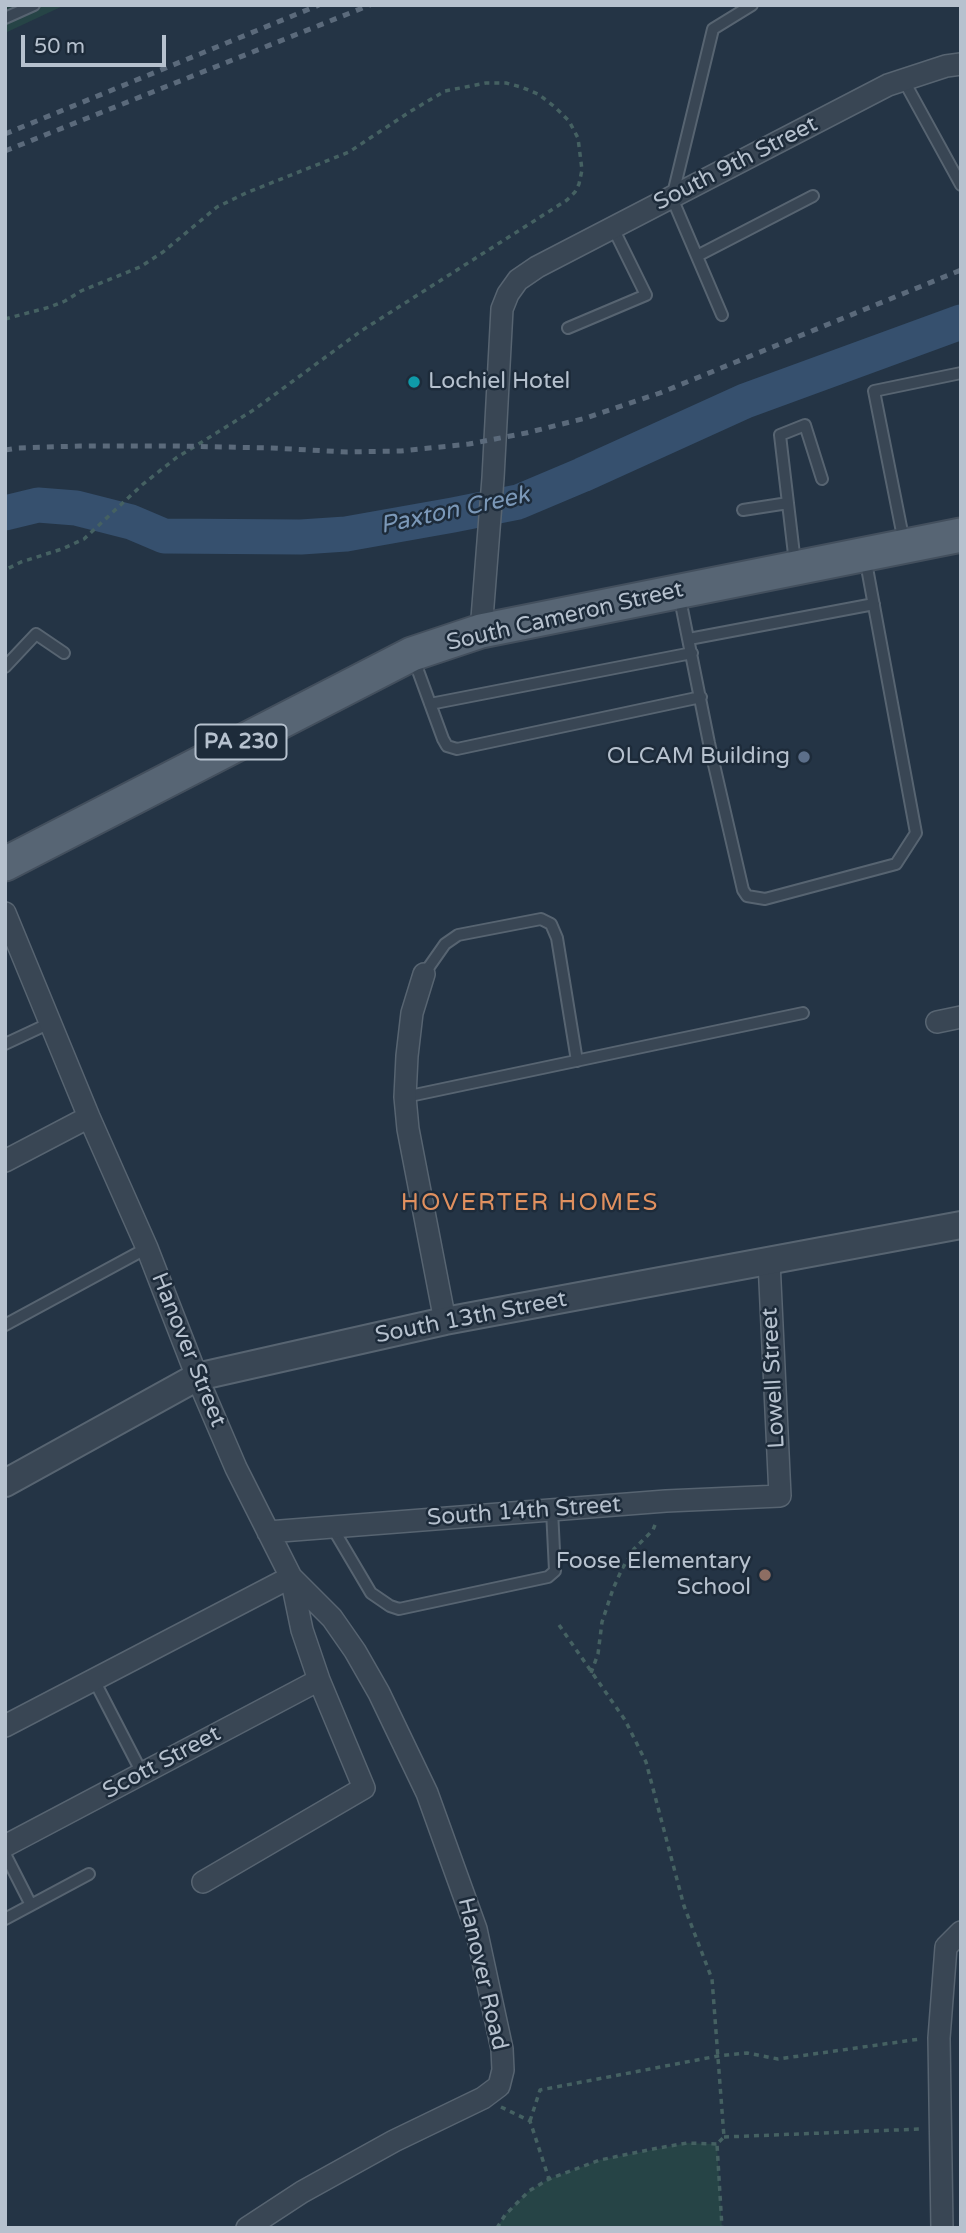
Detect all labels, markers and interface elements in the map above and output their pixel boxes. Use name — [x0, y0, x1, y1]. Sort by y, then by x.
scale bar — [24, 21, 170, 65]
text: 50 m — [34, 34, 85, 59]
street label: South 9th Street — [650, 111, 822, 217]
place label: Lochiel Hotel — [428, 368, 570, 396]
marker: Lochiel Hotel — [406, 374, 422, 390]
water label: Paxton Creek — [378, 481, 532, 541]
street label: South Cameron Street — [444, 576, 686, 658]
road number: PA 230 — [196, 724, 286, 760]
place label: OLCAM Building — [607, 743, 790, 771]
marker: OLCAM Building — [796, 749, 812, 765]
district label: HOVERTER HOMES — [403, 1190, 657, 1218]
street label: Hanover Street — [145, 1269, 231, 1431]
street label: South 13th Street — [373, 1286, 569, 1350]
street label: Lowell Street — [757, 1307, 791, 1449]
street label: South 14th Street — [426, 1491, 622, 1533]
place label: Foose Elementary School — [556, 1548, 751, 1602]
marker: Foose Elementary School — [757, 1567, 773, 1583]
street label: Scott Street — [98, 1720, 226, 1806]
street label: Hanover Road — [451, 1895, 513, 2053]

